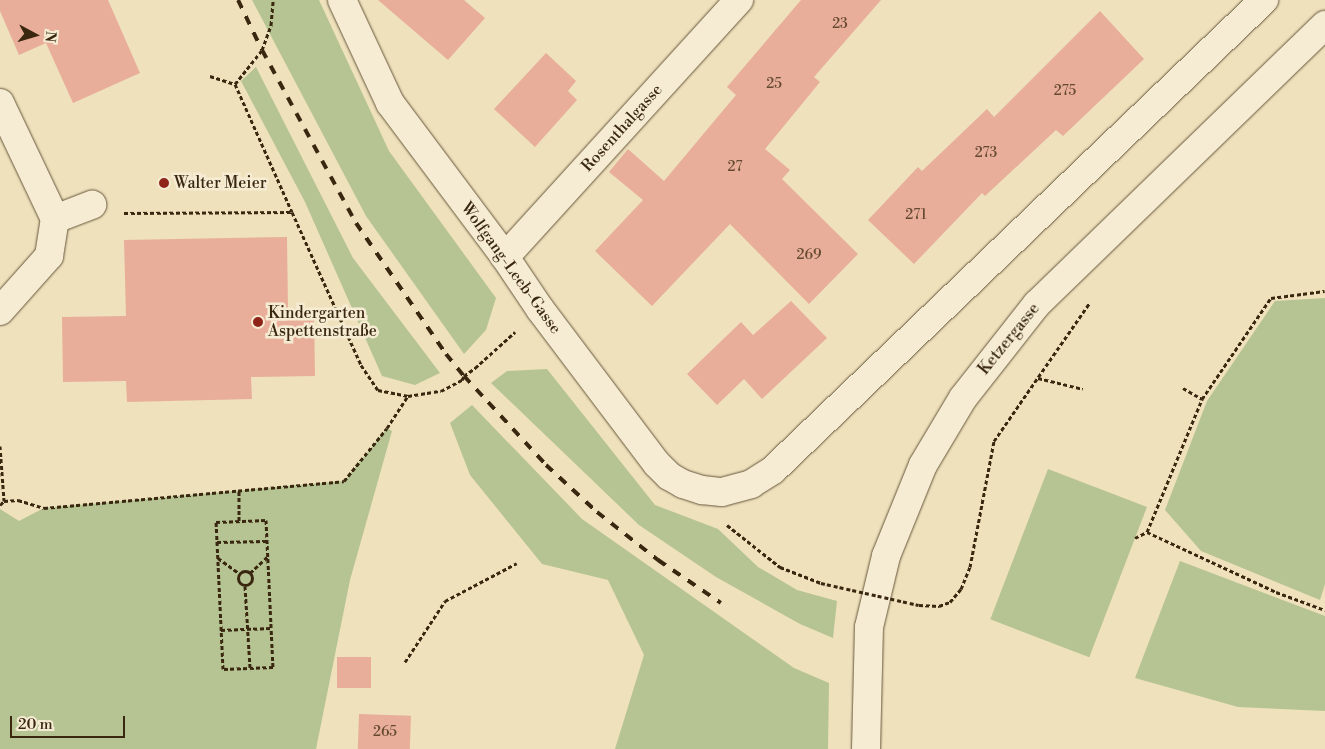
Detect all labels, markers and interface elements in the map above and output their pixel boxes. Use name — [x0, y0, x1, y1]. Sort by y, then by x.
north arrow — [10, 10, 60, 60]
house number: 23 — [832, 16, 848, 32]
text: N — [40, 30, 59, 43]
house number: 25 — [766, 76, 782, 92]
street label: Rosenthalgasse — [578, 80, 666, 176]
house number: 275 — [1054, 83, 1076, 99]
house number: 273 — [975, 145, 997, 161]
house number: 27 — [728, 159, 742, 175]
place label: Walter Meier — [174, 173, 267, 193]
marker: Walter Meier — [158, 177, 170, 189]
street label: Wolfgang-Leeb-Gasse — [457, 198, 565, 338]
house number: 271 — [905, 207, 927, 223]
house number: 269 — [797, 247, 821, 263]
street label: Ketzergasse — [974, 299, 1044, 379]
place label: Kindergarten Aspettenstraße — [268, 303, 377, 341]
marker: Kindergarten Aspettenstraße — [252, 316, 264, 328]
scale bar — [12, 706, 128, 738]
text: 20 m — [18, 715, 53, 734]
house number: 265 — [373, 724, 397, 740]

